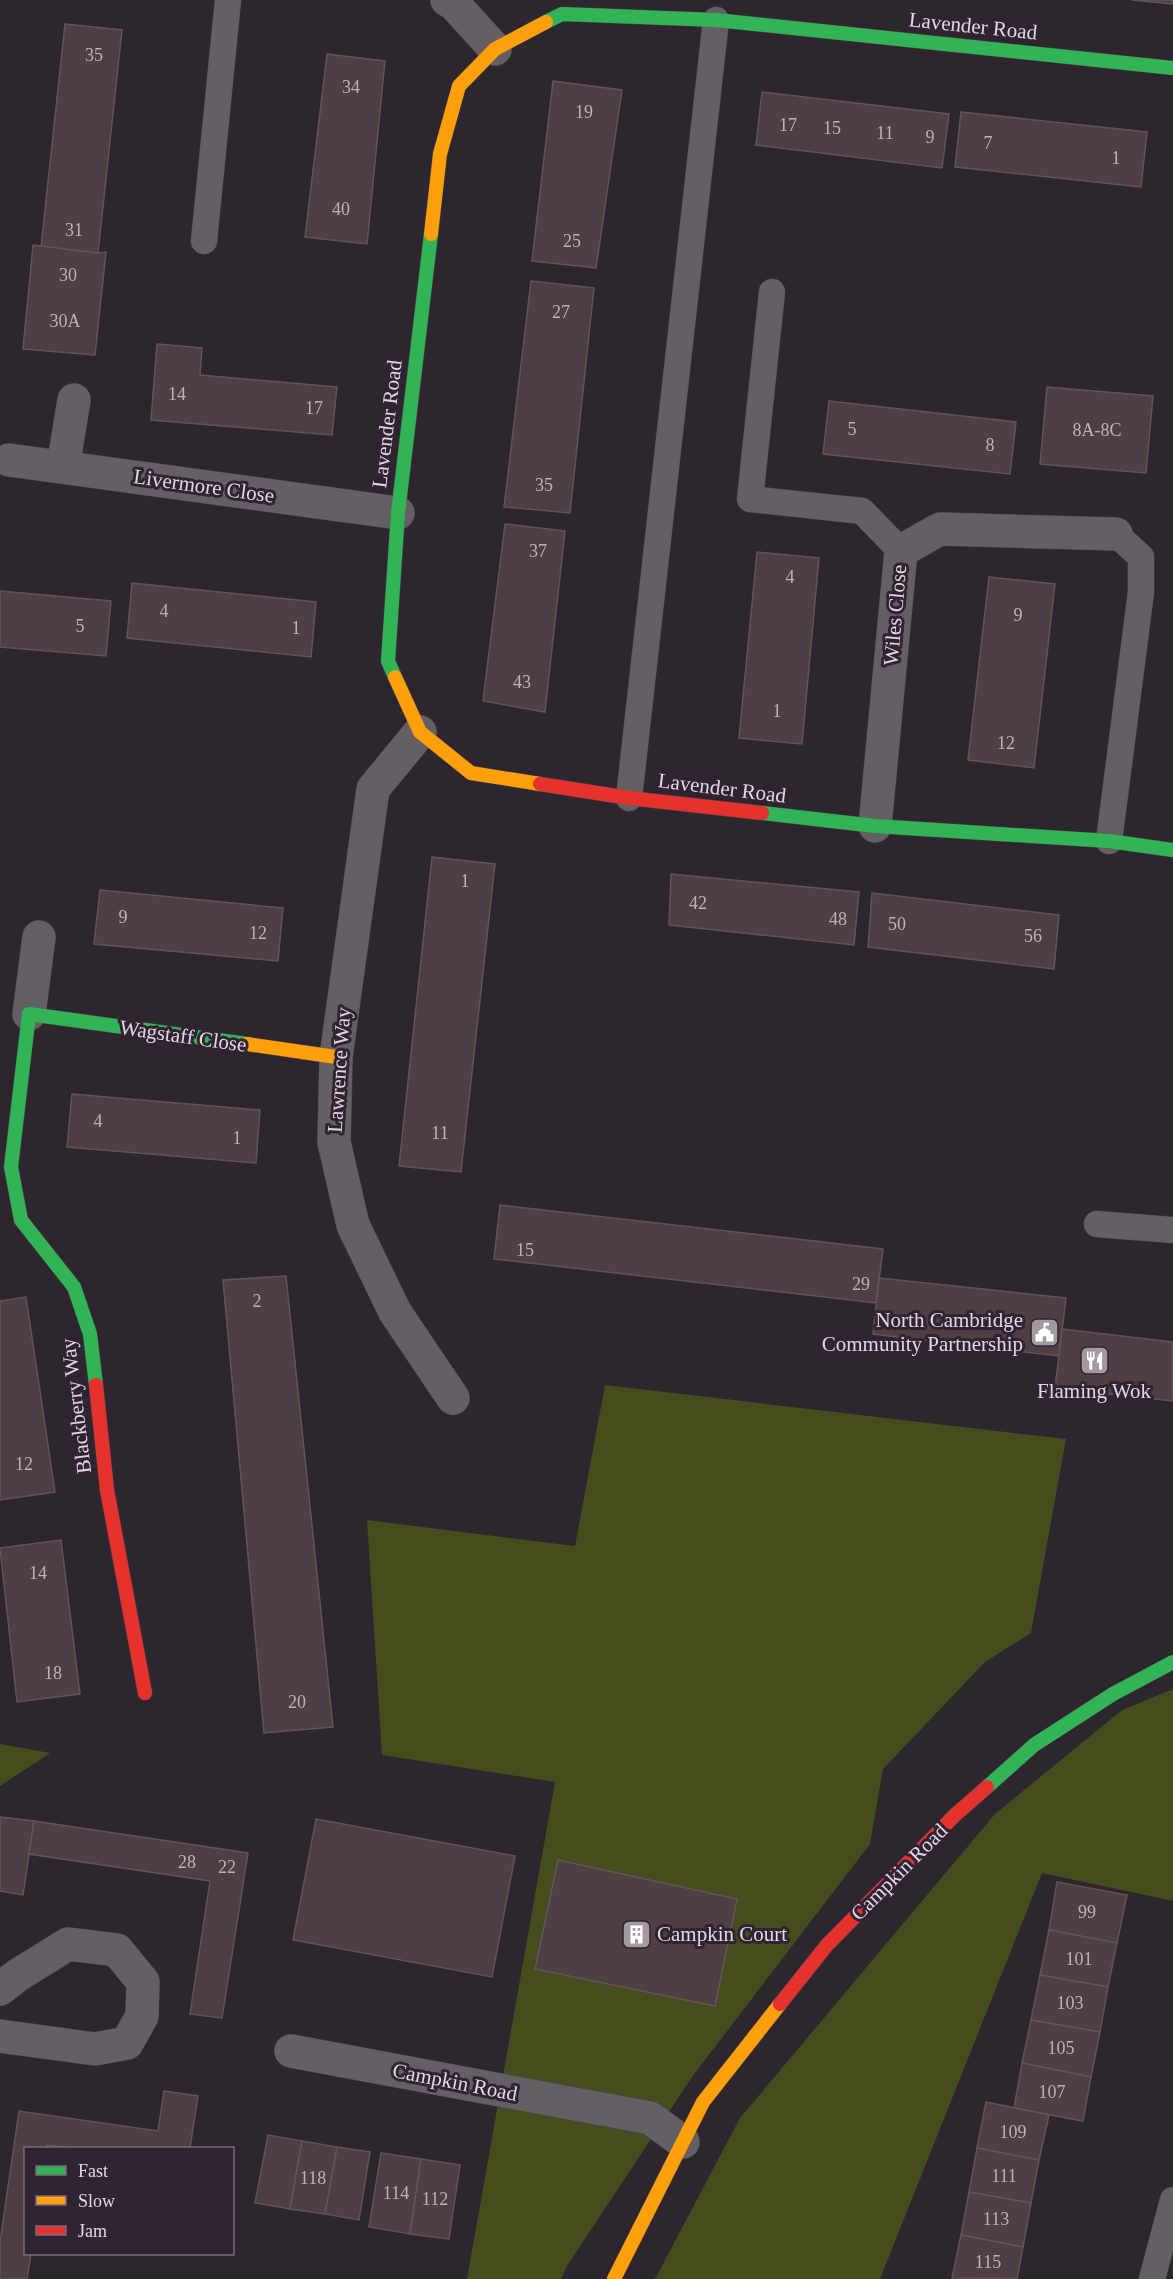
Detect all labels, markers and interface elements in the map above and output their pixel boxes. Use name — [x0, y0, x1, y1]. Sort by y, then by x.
street label: Lavender Road — [908, 7, 1039, 45]
house number: 35 — [85, 45, 103, 65]
house number: 34 — [342, 77, 360, 97]
house number: 19 — [575, 102, 593, 122]
house number: 17 — [779, 115, 797, 135]
house number: 15 — [823, 118, 841, 138]
house number: 11 — [876, 123, 894, 143]
house number: 9 — [926, 127, 935, 147]
house number: 7 — [984, 133, 993, 153]
house number: 1 — [1112, 148, 1121, 168]
house number: 40 — [332, 199, 350, 219]
house number: 31 — [65, 220, 83, 240]
house number: 25 — [563, 231, 581, 251]
house number: 30 — [59, 265, 77, 285]
house number: 27 — [552, 302, 570, 322]
house number: 30A — [50, 311, 81, 331]
street label: Lavender Road — [367, 358, 407, 489]
house number: 14 — [168, 384, 186, 404]
house number: 17 — [305, 398, 323, 418]
house number: 5 — [848, 419, 857, 439]
house number: 8A-8C — [1073, 420, 1122, 440]
house number: 8 — [986, 435, 995, 455]
street label: Livermore Close — [132, 464, 276, 508]
house number: 35 — [535, 475, 553, 495]
house number: 37 — [529, 541, 547, 561]
street label: Wiles Close — [879, 564, 911, 666]
house number: 4 — [786, 567, 795, 587]
house number: 4 — [160, 601, 169, 621]
house number: 9 — [1014, 605, 1023, 625]
house number: 5 — [76, 616, 85, 636]
house number: 1 — [292, 618, 301, 638]
house number: 43 — [513, 672, 531, 692]
house number: 1 — [773, 701, 782, 721]
house number: 12 — [997, 733, 1015, 753]
street label: Lavender Road — [657, 768, 788, 808]
house number: 1 — [461, 871, 470, 891]
house number: 42 — [689, 893, 707, 913]
house number: 9 — [119, 907, 128, 927]
house number: 48 — [829, 909, 847, 929]
house number: 50 — [888, 914, 906, 934]
house number: 12 — [249, 923, 267, 943]
house number: 56 — [1024, 926, 1042, 946]
street label: Lawrence Way — [323, 1006, 355, 1133]
street label: Wagstaff Close — [118, 1015, 248, 1057]
house number: 4 — [94, 1111, 103, 1131]
house number: 11 — [431, 1123, 449, 1143]
house number: 1 — [233, 1128, 242, 1148]
house number: 15 — [516, 1240, 534, 1260]
house number: 29 — [852, 1274, 870, 1294]
house number: 2 — [253, 1291, 262, 1311]
place label: North Cambridge Community Partnership — [822, 1308, 1023, 1356]
public building icon: North Cambridge Community Partnership — [1028, 1316, 1060, 1348]
street label: Blackberry Way — [56, 1336, 96, 1475]
restaurant icon: Flaming Wok — [1078, 1344, 1110, 1376]
place label: Flaming Wok — [1037, 1379, 1152, 1403]
house number: 12 — [15, 1454, 33, 1474]
house number: 14 — [29, 1563, 47, 1583]
house number: 18 — [44, 1663, 62, 1683]
house number: 20 — [288, 1692, 306, 1712]
street label: Campkin Road — [846, 1818, 953, 1925]
house number: 28 — [178, 1852, 196, 1872]
house number: 22 — [218, 1857, 236, 1877]
house number: 99 — [1078, 1902, 1096, 1922]
building icon: Campkin Court — [620, 1918, 652, 1950]
place label: Campkin Court — [657, 1922, 787, 1946]
house number: 101 — [1066, 1949, 1093, 1969]
house number: 103 — [1057, 1993, 1084, 2013]
house number: 105 — [1048, 2038, 1075, 2058]
street label: Campkin Road — [391, 2058, 520, 2106]
house number: 107 — [1039, 2082, 1066, 2102]
house number: 109 — [1000, 2122, 1027, 2142]
legend — [24, 2147, 234, 2255]
text: Fast — [78, 2161, 108, 2181]
house number: 111 — [991, 2166, 1017, 2186]
house number: 118 — [300, 2168, 326, 2188]
house number: 114 — [383, 2183, 409, 2203]
house number: 112 — [422, 2189, 448, 2209]
text: Slow — [78, 2191, 115, 2211]
house number: 113 — [983, 2209, 1009, 2229]
text: Jam — [78, 2221, 107, 2241]
house number: 115 — [975, 2252, 1001, 2272]

